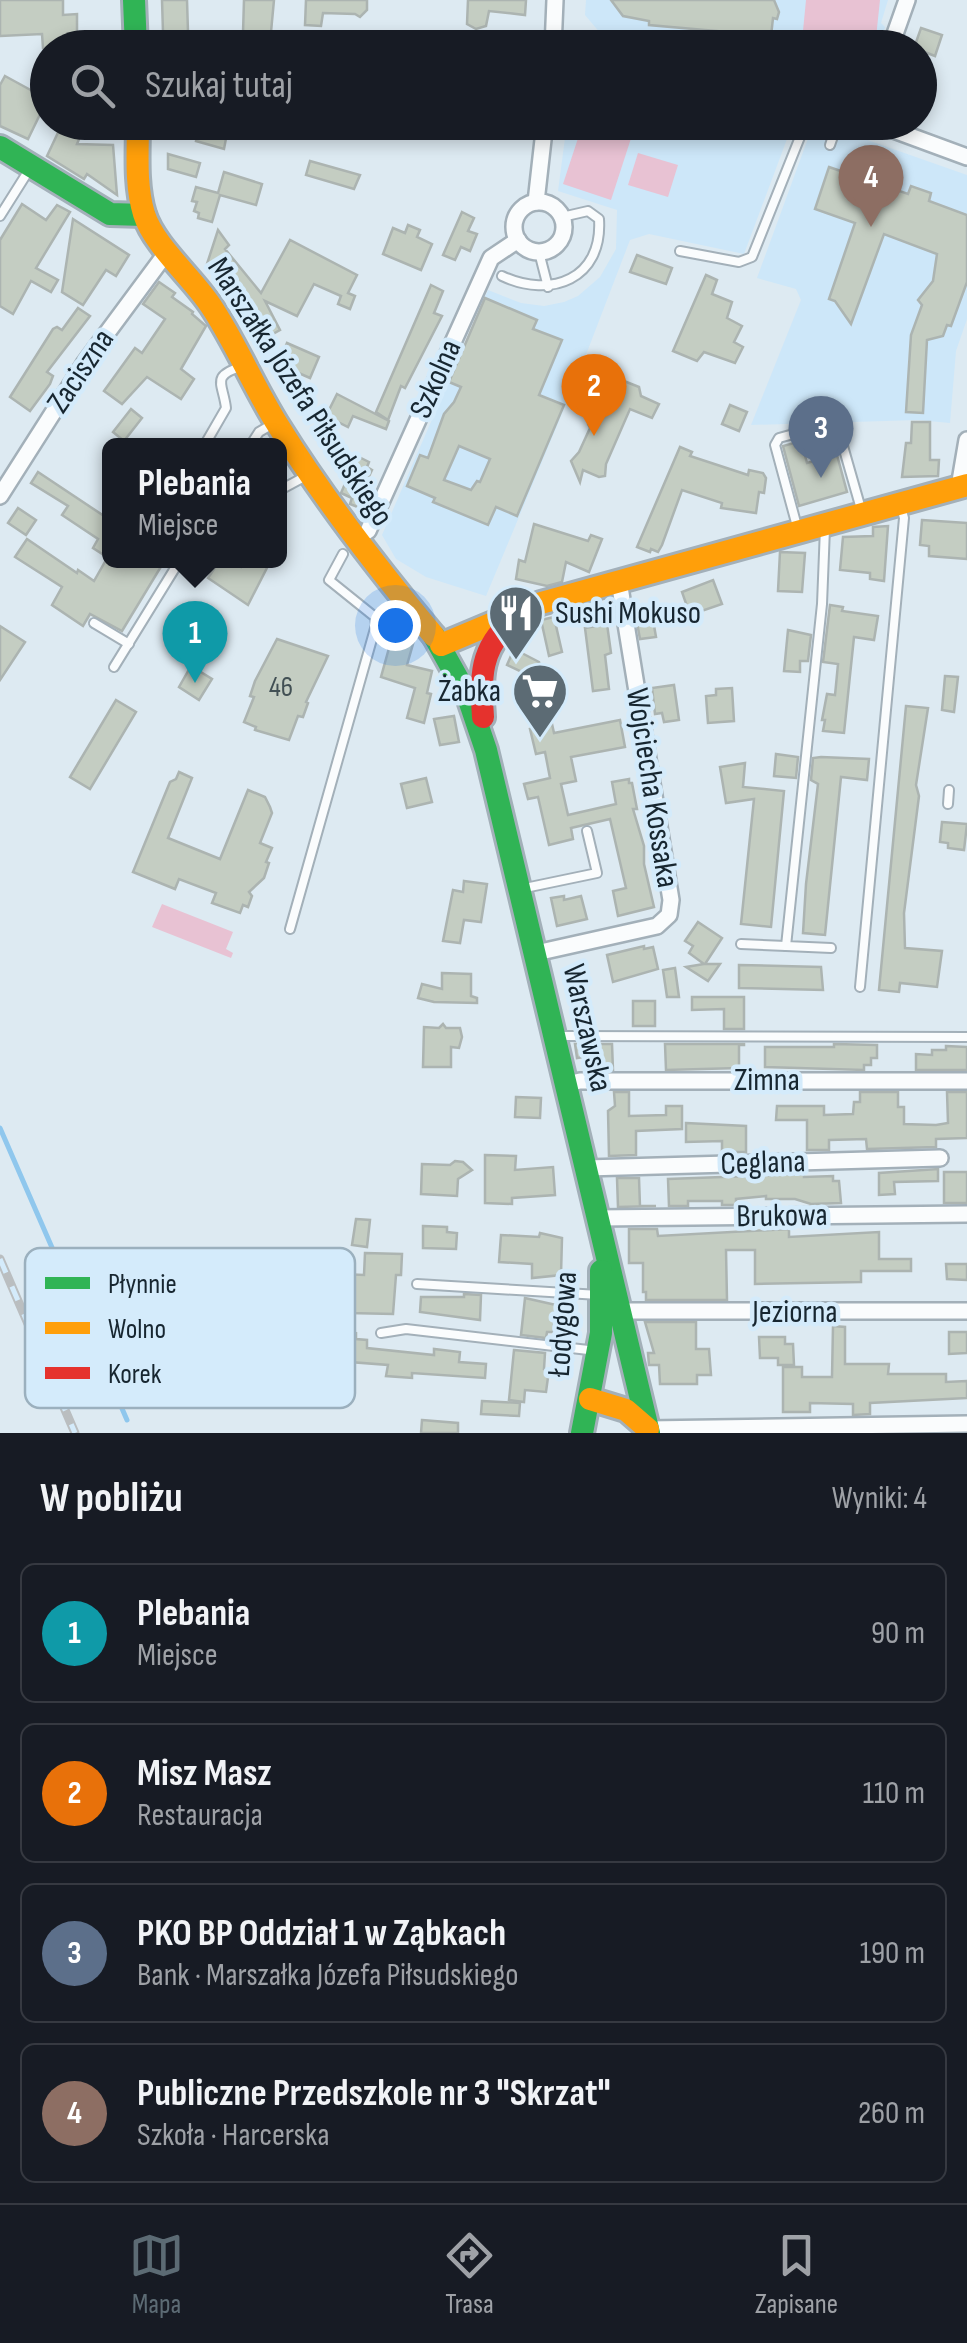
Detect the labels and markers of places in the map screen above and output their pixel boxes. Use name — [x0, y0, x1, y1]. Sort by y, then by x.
pin: 4 — [838, 144, 904, 227]
pin: 2 — [562, 354, 626, 436]
pin: 3 — [788, 396, 854, 478]
restaurant icon: Sushi Mokuso — [486, 583, 546, 662]
place label: Sushi Mokuso — [555, 594, 701, 633]
pin: 1 — [162, 600, 228, 683]
supermarket icon: Żabka — [510, 661, 570, 740]
place label: Żabka — [438, 672, 501, 711]

